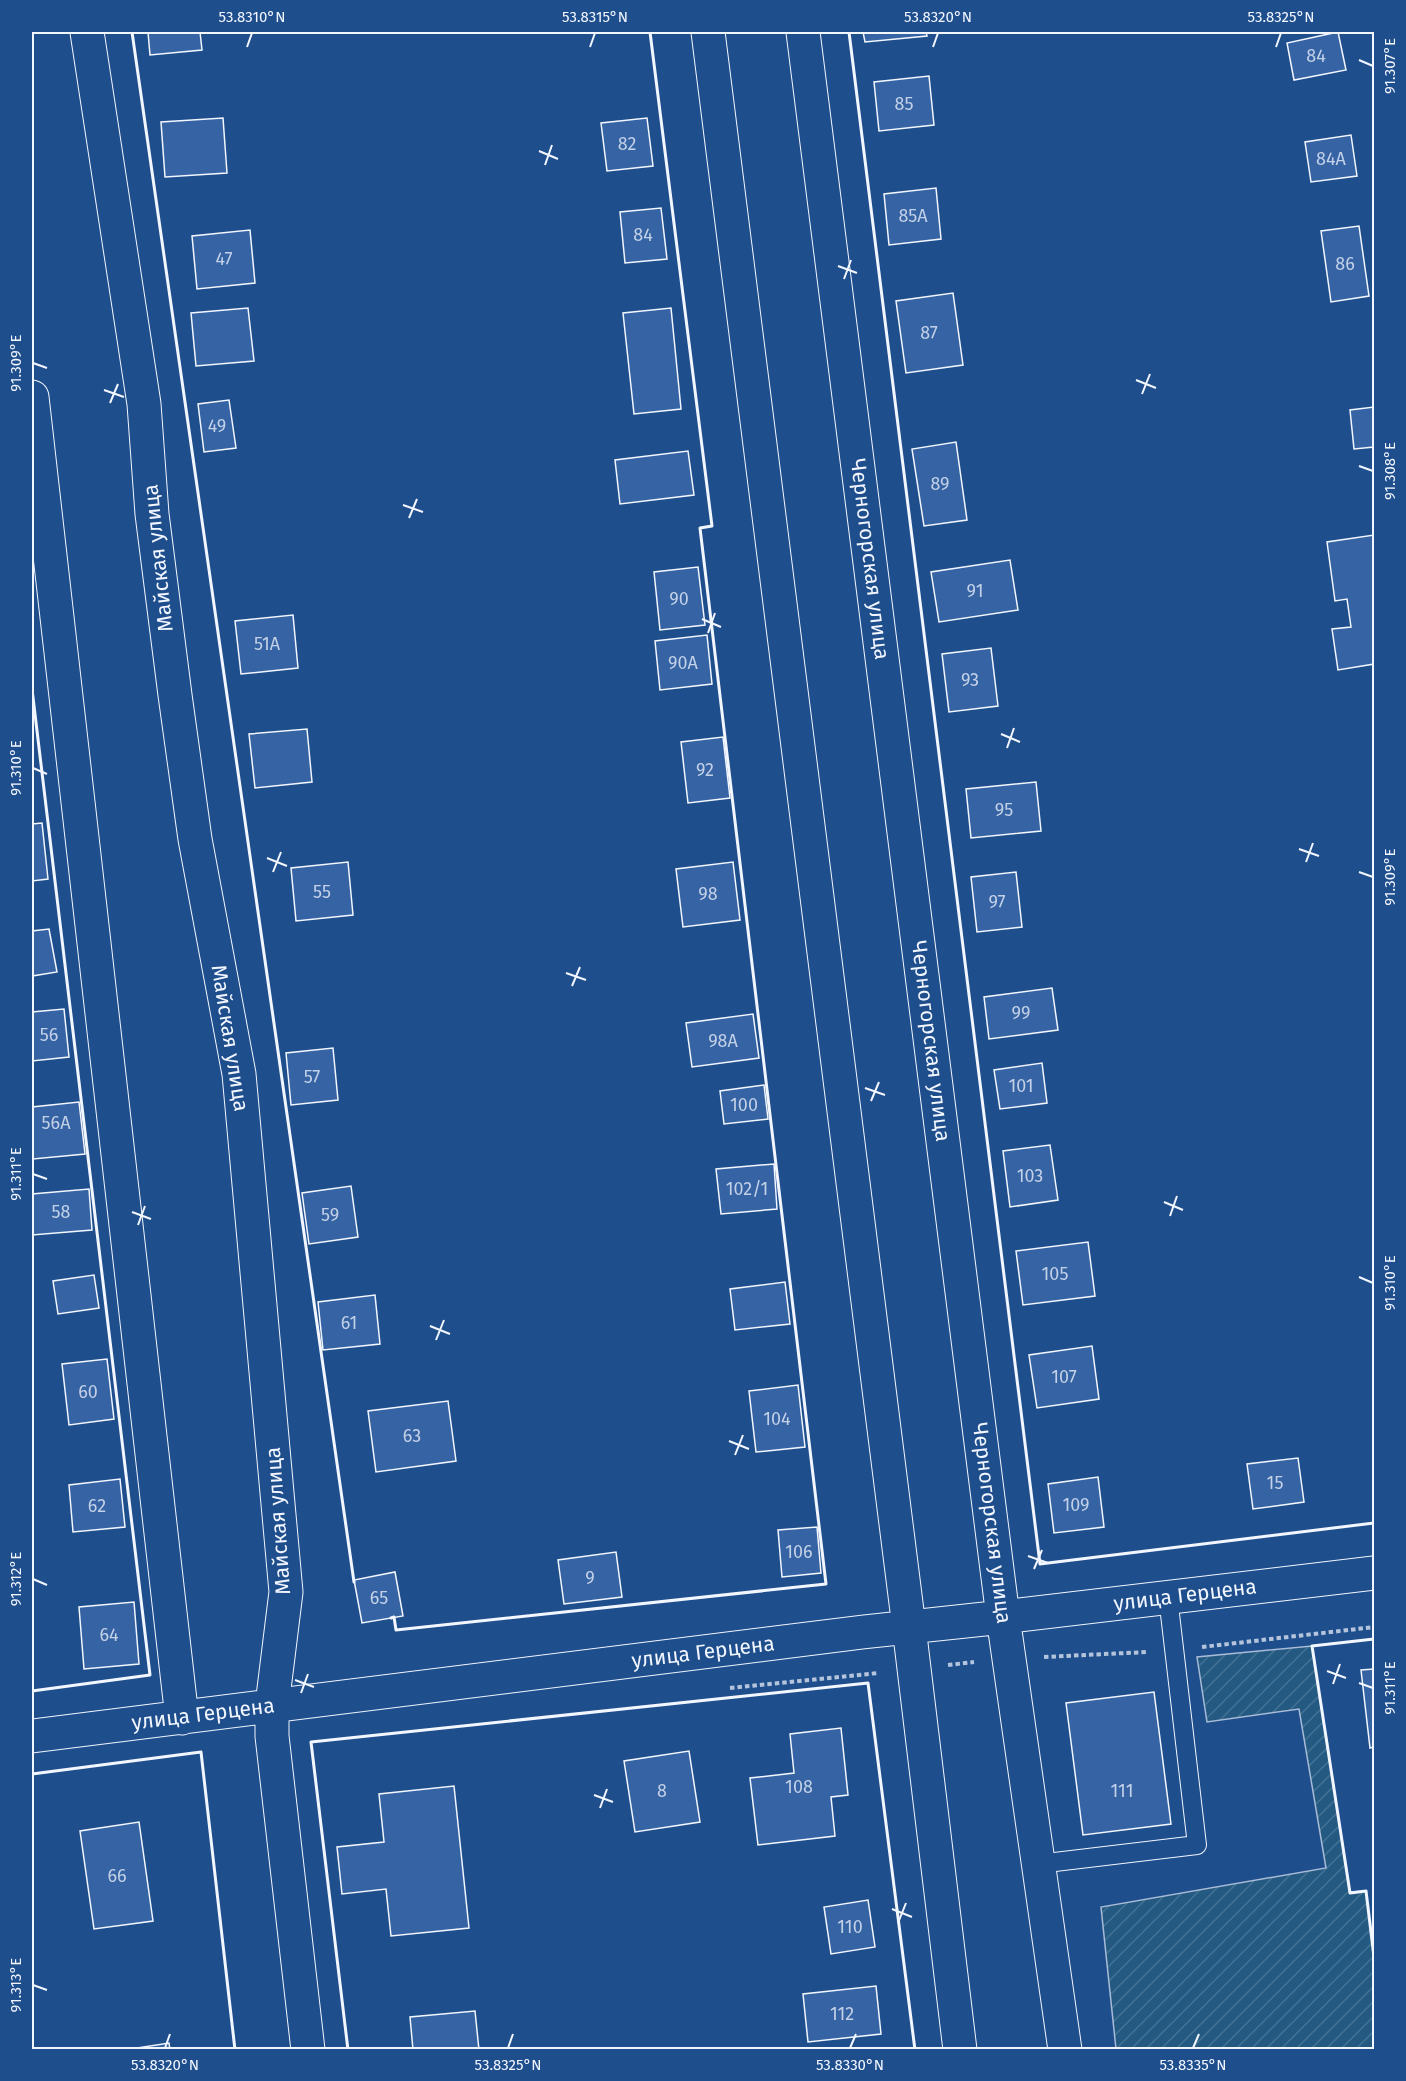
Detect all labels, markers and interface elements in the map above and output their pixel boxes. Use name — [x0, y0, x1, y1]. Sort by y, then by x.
text: 53.8310°N — [219, 8, 285, 26]
text: 53.8315°N — [562, 8, 628, 26]
text: 53.8320°N — [904, 8, 972, 26]
text: 53.8325°N — [1248, 8, 1314, 26]
text: 91.307°E — [1381, 38, 1399, 94]
house number: 84 — [1306, 45, 1326, 67]
house number: 85 — [895, 93, 913, 115]
house number: 82 — [618, 133, 636, 155]
house number: 84А — [1316, 148, 1347, 170]
house number: 85А — [898, 205, 928, 227]
house number: 84 — [633, 224, 653, 246]
house number: 47 — [215, 248, 233, 270]
house number: 86 — [1335, 253, 1355, 275]
house number: 87 — [920, 322, 938, 344]
text: 91.309°E — [7, 334, 25, 392]
house number: 49 — [208, 415, 226, 437]
text: 91.308°E — [1381, 442, 1399, 500]
street label: Черногорская улица — [845, 457, 895, 661]
house number: 89 — [930, 473, 950, 495]
street label: Майская улица — [137, 483, 179, 633]
house number: 91 — [967, 580, 983, 602]
house number: 90 — [669, 588, 689, 610]
house number: 51А — [254, 633, 281, 655]
house number: 90А — [668, 652, 699, 674]
house number: 93 — [961, 669, 979, 691]
text: 91.310°E — [7, 740, 25, 796]
house number: 92 — [696, 759, 714, 781]
house number: 95 — [995, 799, 1013, 821]
text: 91.309°E — [1381, 848, 1399, 906]
house number: 55 — [313, 881, 331, 903]
house number: 98 — [698, 883, 718, 905]
house number: 97 — [988, 891, 1006, 913]
street label: Черногорская улица — [906, 939, 956, 1143]
street label: Майская улица — [206, 963, 254, 1113]
house number: 99 — [1012, 1002, 1030, 1024]
house number: 56 — [40, 1024, 58, 1046]
house number: 98А — [708, 1030, 739, 1052]
house number: 57 — [304, 1066, 320, 1088]
house number: 101 — [1008, 1075, 1034, 1097]
house number: 100 — [730, 1094, 758, 1116]
house number: 56А — [42, 1112, 71, 1134]
text: 91.311°E — [7, 1147, 25, 1201]
house number: 103 — [1017, 1165, 1043, 1187]
house number: 102/1 — [726, 1178, 768, 1200]
house number: 58 — [52, 1201, 71, 1223]
house number: 59 — [321, 1204, 339, 1226]
text: 91.310°E — [1381, 1255, 1399, 1311]
house number: 105 — [1042, 1263, 1068, 1285]
house number: 61 — [341, 1312, 357, 1334]
house number: 107 — [1051, 1366, 1077, 1388]
house number: 60 — [78, 1381, 98, 1403]
house number: 104 — [763, 1408, 791, 1430]
street label: Черногорская улица — [967, 1421, 1017, 1625]
house number: 63 — [403, 1425, 421, 1447]
street label: Майская улица — [260, 1446, 296, 1596]
house number: 15 — [1267, 1472, 1283, 1494]
house number: 109 — [1062, 1494, 1090, 1516]
house number: 62 — [88, 1495, 106, 1517]
house number: 106 — [785, 1541, 813, 1563]
text: 91.312°E — [7, 1552, 25, 1606]
house number: 9 — [585, 1567, 595, 1589]
street label: улица Герцена — [1112, 1573, 1258, 1617]
house number: 65 — [370, 1587, 388, 1609]
house number: 64 — [99, 1624, 119, 1646]
street label: улица Герцена — [630, 1630, 776, 1674]
text: 91.311°E — [1381, 1661, 1399, 1715]
street label: улица Герцена — [130, 1692, 276, 1736]
house number: 108 — [785, 1776, 813, 1798]
house number: 8 — [657, 1780, 667, 1802]
house number: 111 — [1111, 1780, 1133, 1802]
house number: 66 — [107, 1865, 127, 1887]
house number: 110 — [837, 1916, 863, 1938]
text: 91.313°E — [7, 1958, 25, 2012]
house number: 112 — [830, 2003, 854, 2025]
text: 53.8320°N — [131, 2056, 199, 2074]
text: 53.8325°N — [475, 2056, 541, 2074]
text: 53.8330°N — [816, 2056, 884, 2074]
text: 53.8335°N — [1159, 2056, 1227, 2074]

